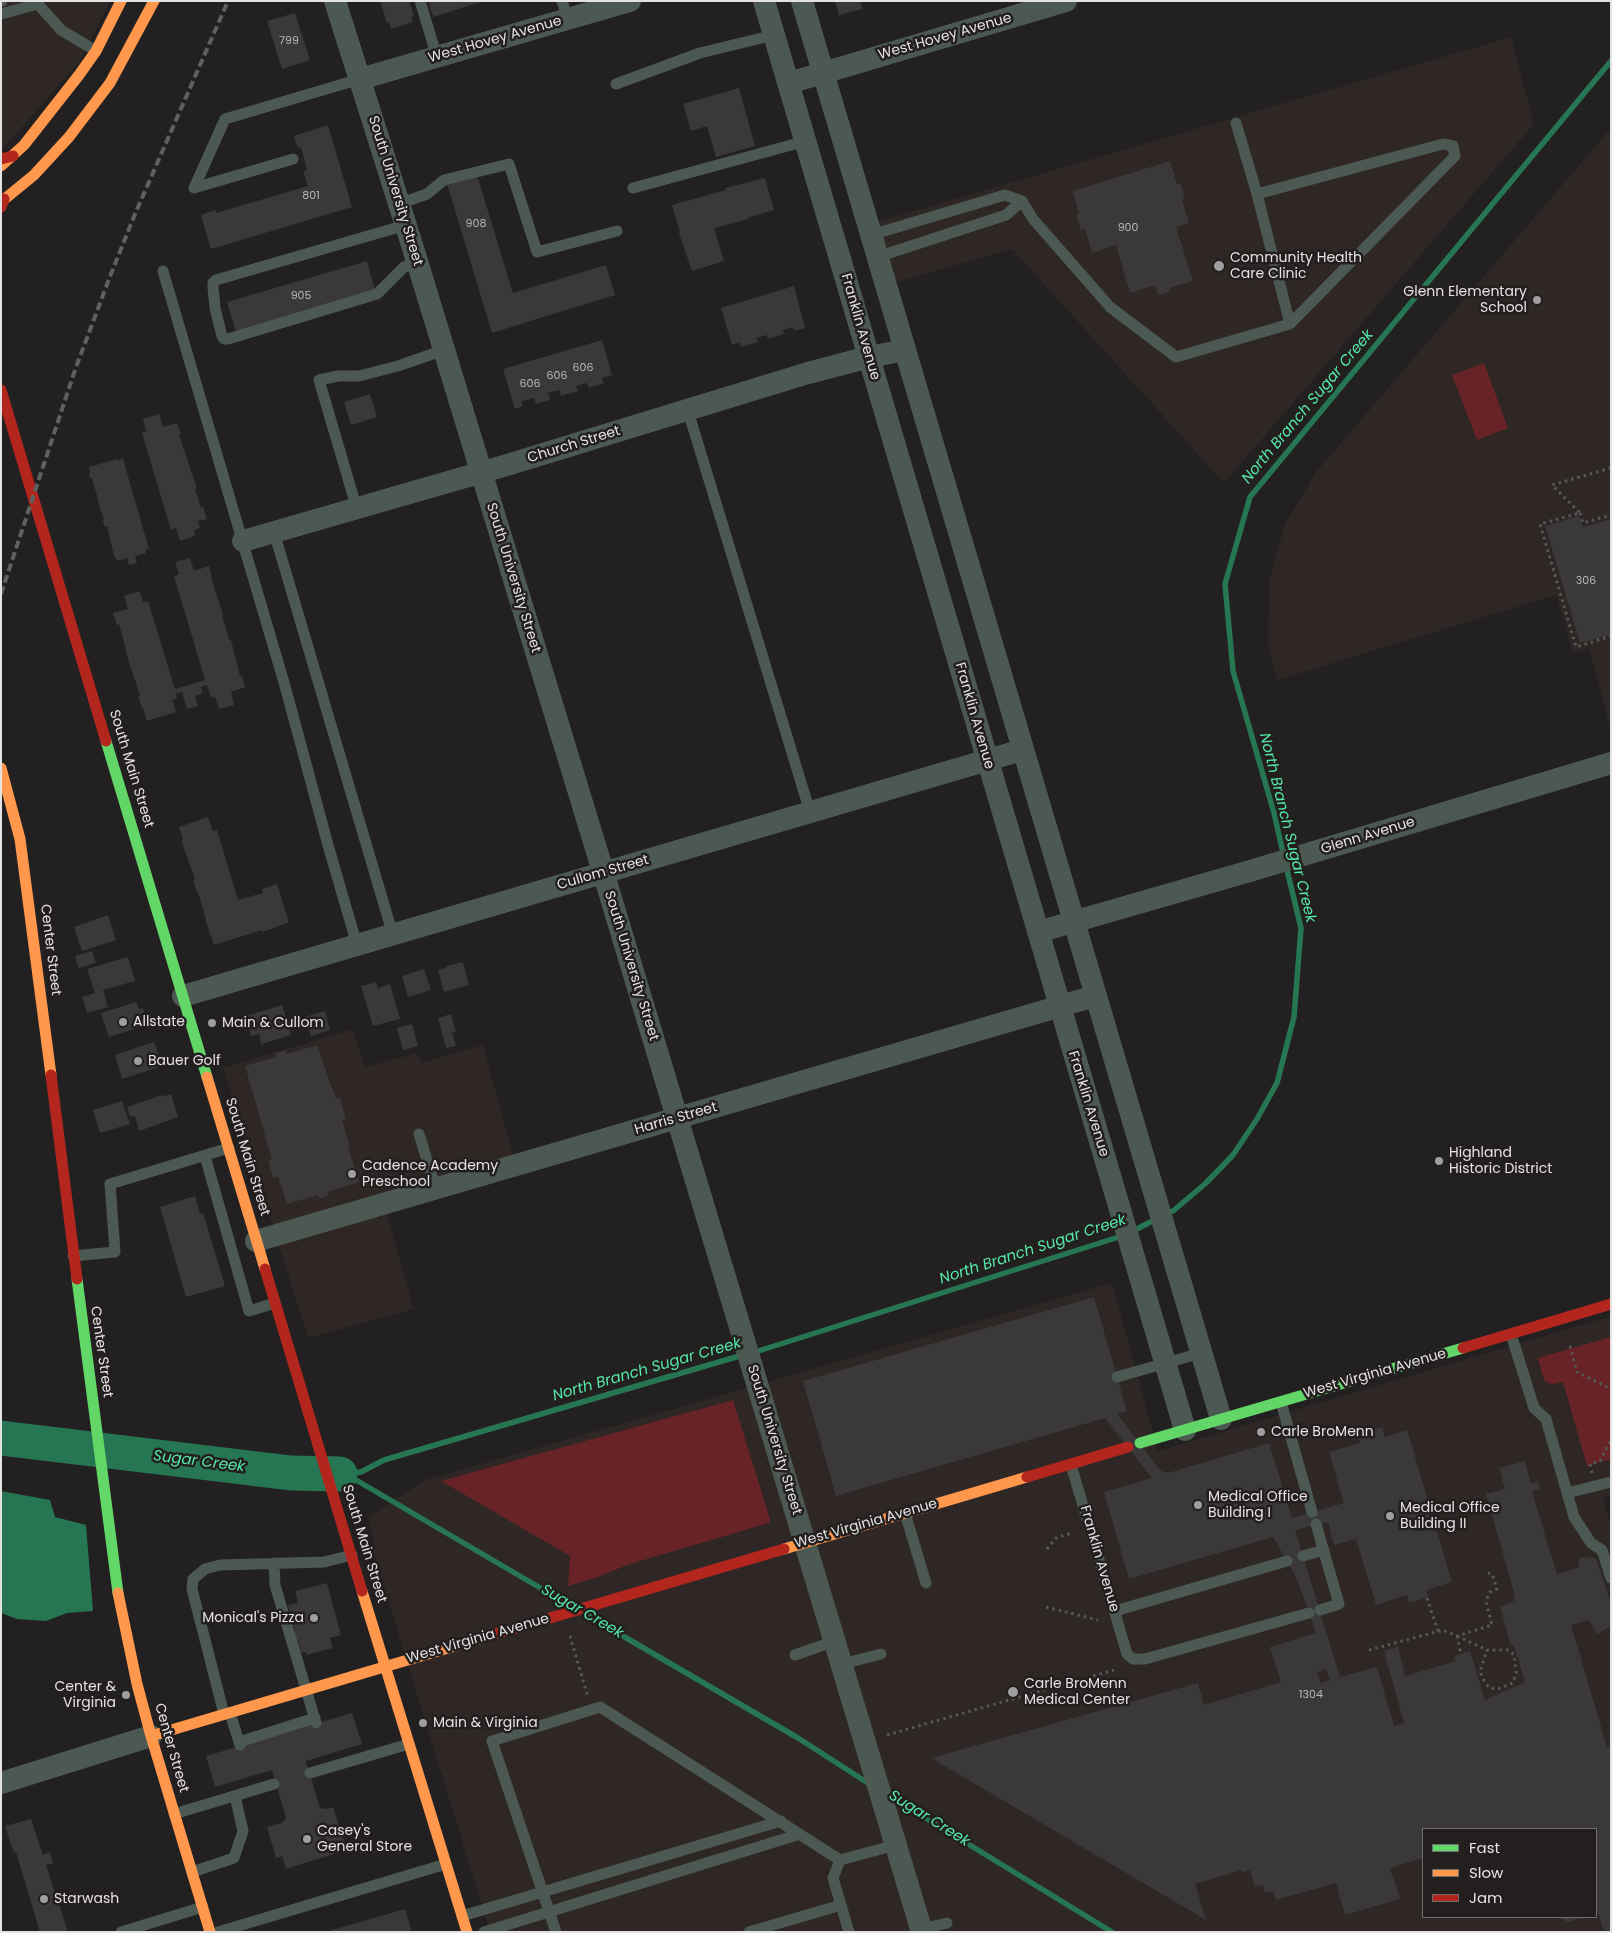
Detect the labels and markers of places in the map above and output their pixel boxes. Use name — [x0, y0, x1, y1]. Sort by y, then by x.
place label: Community Health Care Clinic — [1230, 250, 1362, 282]
marker: Community Health Care Clinic — [1212, 259, 1226, 273]
place label: Glenn Elementary School — [1403, 284, 1527, 316]
marker: Glenn Elementary School — [1531, 294, 1543, 306]
place label: Allstate — [133, 1014, 185, 1030]
place label: Main & Cullom — [222, 1015, 324, 1031]
marker: Allstate — [117, 1016, 129, 1028]
marker: Main & Cullom — [206, 1017, 218, 1029]
place label: Bauer Golf — [148, 1053, 221, 1069]
marker: Bauer Golf — [132, 1055, 144, 1067]
place label: Highland Historic District — [1449, 1145, 1552, 1178]
marker: Highland Historic District — [1433, 1155, 1445, 1167]
place label: Cadence Academy Preschool — [362, 1158, 498, 1190]
marker: Cadence Academy Preschool — [346, 1168, 358, 1180]
place label: Carle BroMenn — [1271, 1424, 1374, 1440]
marker: Carle BroMenn — [1255, 1426, 1267, 1438]
place label: Medical Office Building I — [1208, 1489, 1308, 1521]
marker: Medical Office Building I — [1192, 1499, 1204, 1511]
place label: Medical Office Building II — [1400, 1500, 1500, 1532]
marker: Medical Office Building II — [1384, 1510, 1396, 1522]
place label: Monical's Pizza — [202, 1610, 304, 1626]
marker: Monical's Pizza — [308, 1612, 320, 1624]
place label: Carle BroMenn Medical Center — [1024, 1676, 1130, 1708]
place label: Center & Virginia — [54, 1679, 116, 1711]
marker: Carle BroMenn Medical Center — [1006, 1685, 1020, 1699]
marker: Center & Virginia — [120, 1689, 132, 1701]
place label: Main & Virginia — [433, 1715, 538, 1731]
marker: Main & Virginia — [417, 1717, 429, 1729]
place label: Casey's General Store — [317, 1823, 412, 1855]
marker: Casey's General Store — [301, 1833, 313, 1845]
place label: Starwash — [54, 1891, 119, 1907]
marker: Starwash — [38, 1893, 50, 1905]

